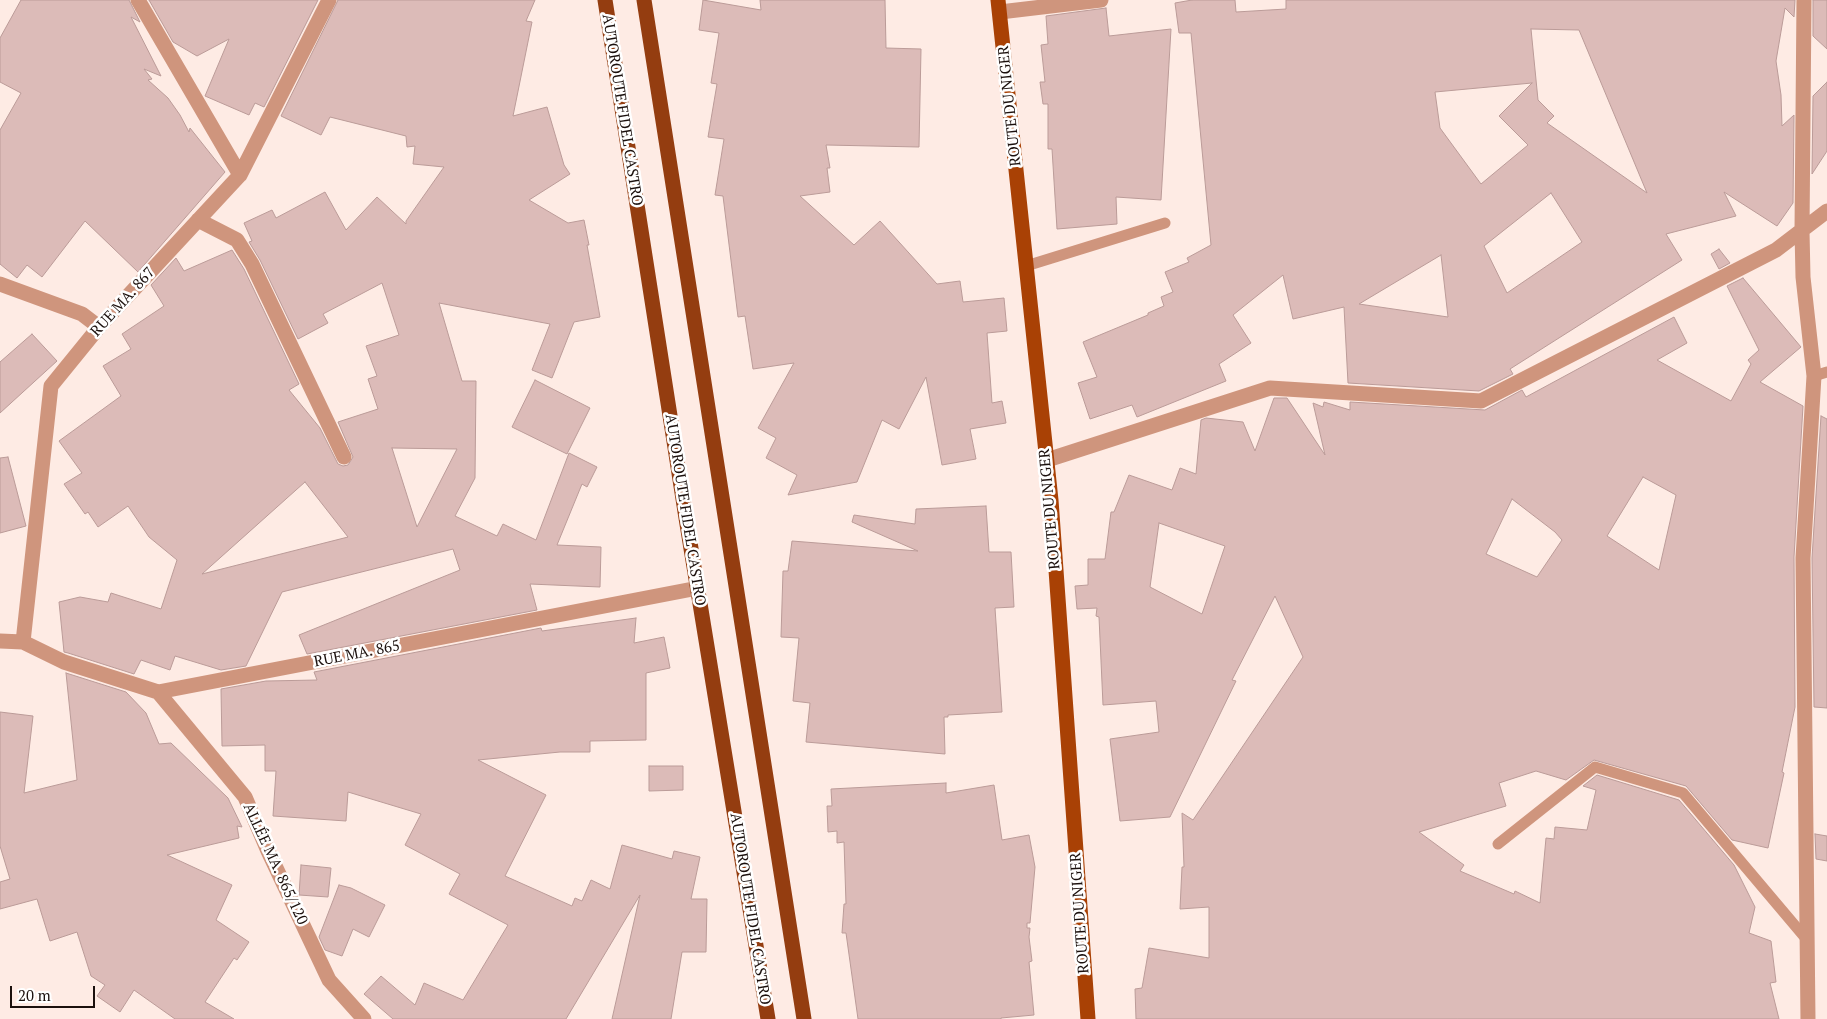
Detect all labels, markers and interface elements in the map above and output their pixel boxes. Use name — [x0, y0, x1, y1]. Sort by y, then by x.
street label: AUTOROUTE FIDEL CASTRO — [598, 13, 646, 207]
street label: ROUTE DU NIGER — [995, 45, 1025, 167]
street label: RUE MA. 867 — [87, 264, 159, 340]
street label: AUTOROUTE FIDEL CASTRO — [661, 413, 709, 607]
street label: ROUTE DU NIGER — [1036, 448, 1064, 570]
street label: RUE MA. 865 — [313, 637, 401, 671]
street label: ALLÉE MA. 865/120 — [239, 800, 311, 928]
street label: AUTOROUTE FIDEL CASTRO — [726, 812, 774, 1006]
street label: ROUTE DU NIGER — [1067, 852, 1093, 974]
scale bar — [12, 976, 98, 1008]
text: 20 m — [18, 985, 51, 1005]

